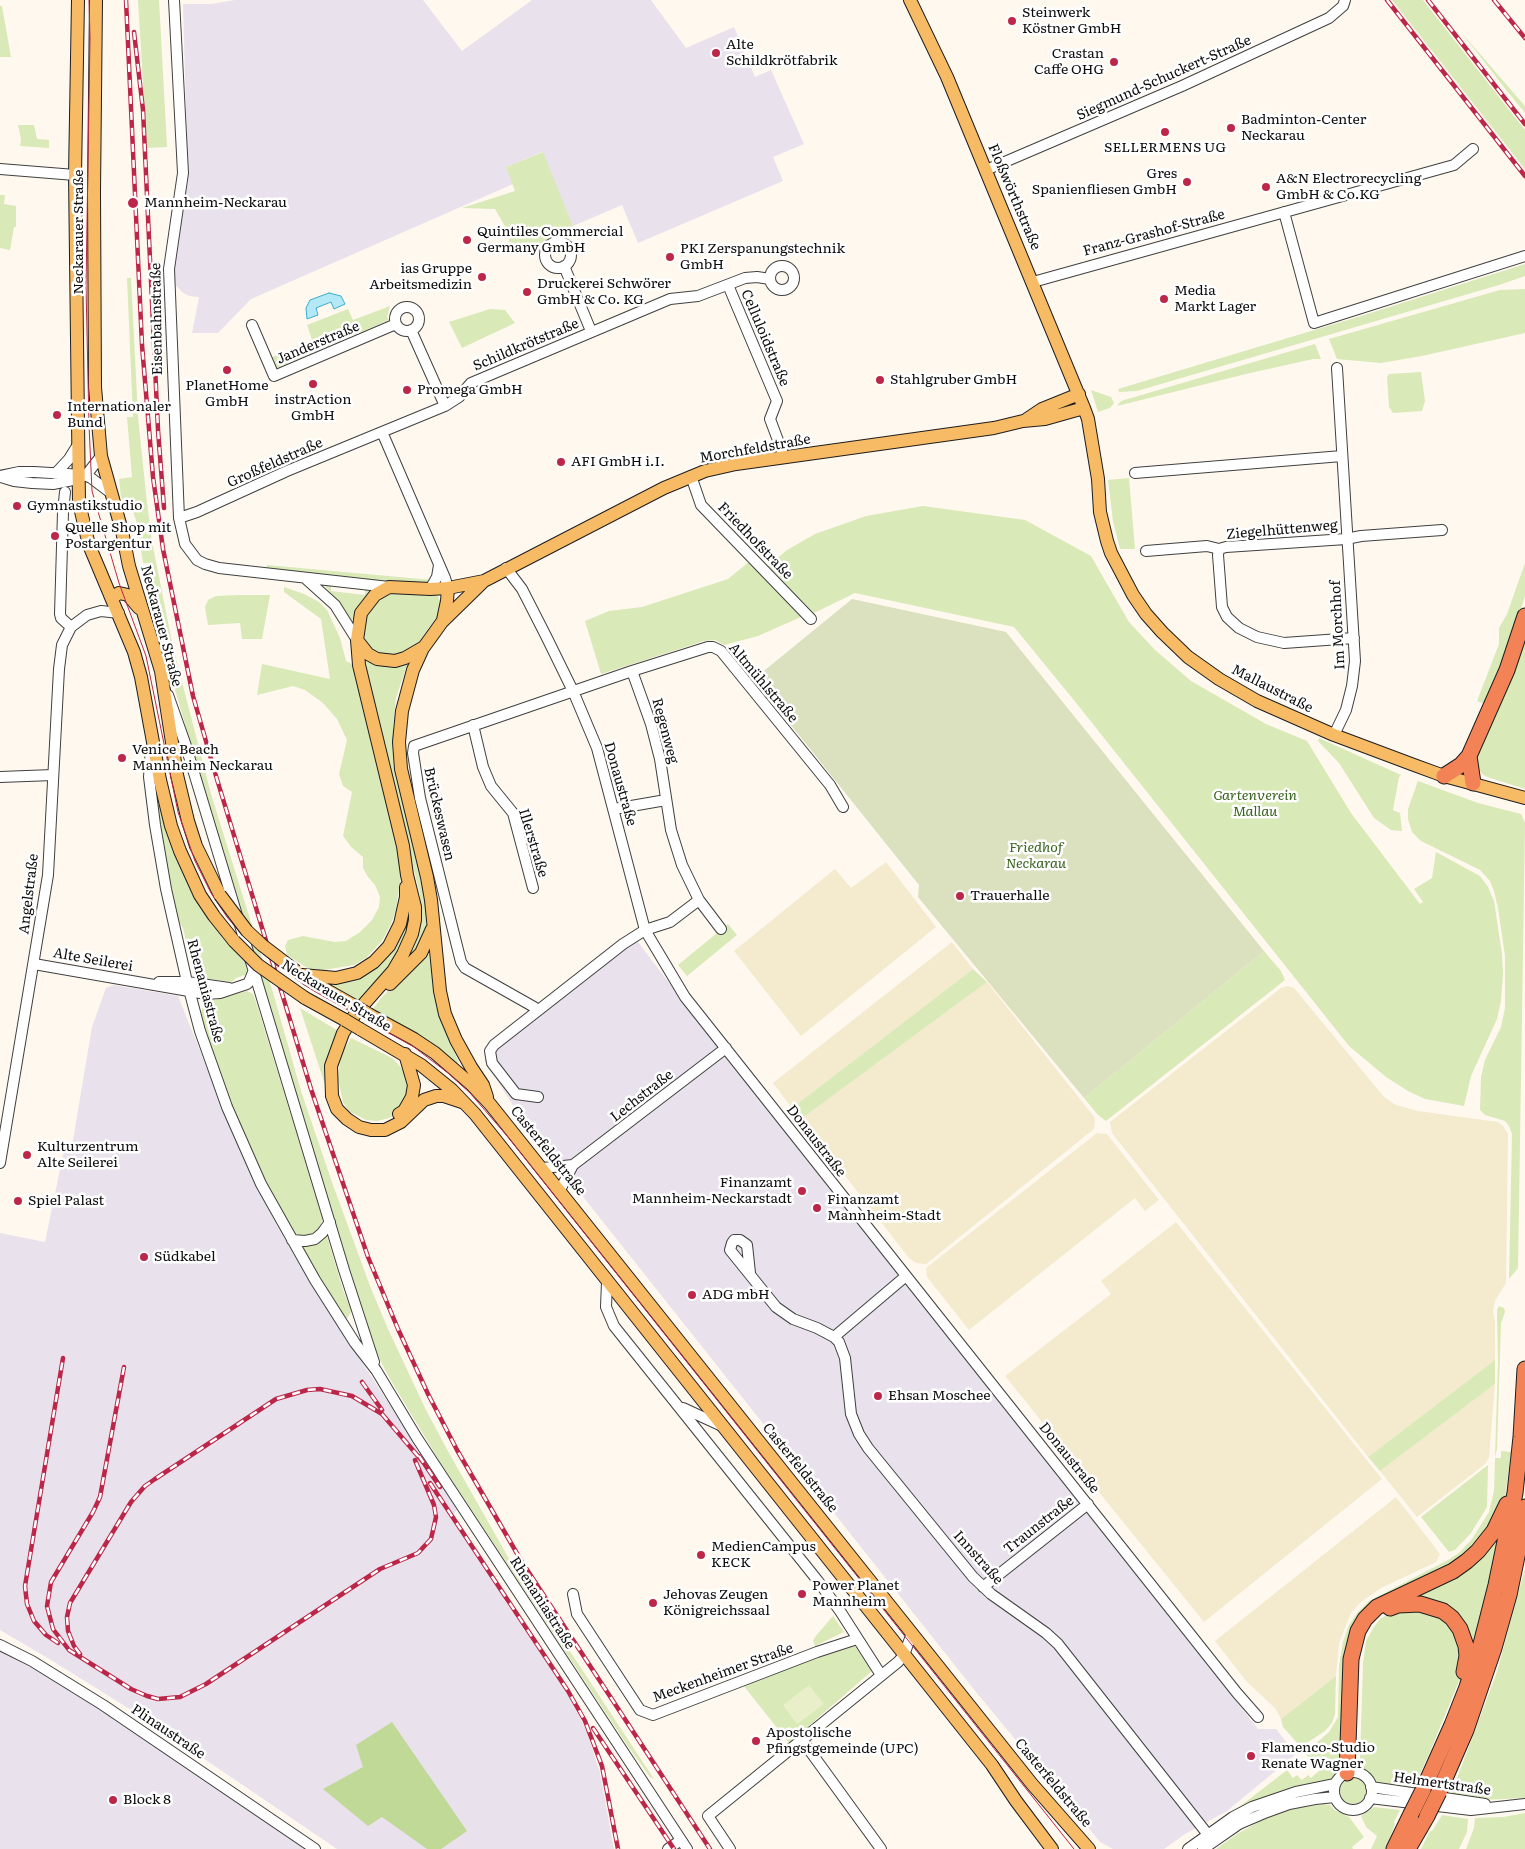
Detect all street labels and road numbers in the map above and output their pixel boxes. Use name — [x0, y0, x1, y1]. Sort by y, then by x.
street label: Siegmund-Schuckert-Straße — [1074, 32, 1254, 124]
street label: Floßwörthstraße — [984, 141, 1044, 253]
street label: Neckarauer Straße — [71, 170, 87, 294]
street label: Franz-Grashof-Straße — [1081, 206, 1227, 260]
street label: Eisenbahnstraße — [148, 263, 166, 375]
street label: Celluloidstraße — [737, 287, 793, 389]
street label: Schildkrötstraße — [471, 315, 581, 375]
street label: Janderstraße — [274, 318, 362, 368]
street label: Morchfeldstraße — [698, 431, 812, 467]
street label: Großfeldstraße — [225, 434, 325, 492]
street label: Friedhofstraße — [714, 499, 796, 583]
street label: Ziegelhüttenweg — [1226, 517, 1338, 543]
street label: Neckarauer Straße — [137, 564, 185, 688]
street label: Im Morchhof — [1327, 580, 1349, 670]
street label: Altmühlstraße — [725, 640, 801, 726]
street label: Mallaustraße — [1228, 661, 1316, 717]
street label: Regenweg — [648, 696, 682, 766]
street label: Donaustraße — [600, 740, 640, 828]
street label: Brückeswasen — [420, 766, 458, 862]
street label: Illerstraße — [515, 807, 551, 879]
street label: Angelstraße — [16, 853, 42, 935]
street label: Rhenaniastraße — [183, 937, 227, 1045]
street label: Alte Seilerei — [52, 945, 134, 975]
street label: Neckarauer Straße — [278, 957, 394, 1035]
street label: Lechstraße — [607, 1066, 677, 1126]
street label: Donaustraße — [783, 1102, 849, 1180]
street label: Casterfeldstraße — [507, 1103, 589, 1199]
street label: Donaustraße — [1035, 1419, 1103, 1497]
street label: Casterfeldstraße — [759, 1420, 841, 1516]
street label: Traunstraße — [1001, 1492, 1077, 1558]
street label: Innstraße — [950, 1528, 1006, 1588]
street label: Rhenaniastraße — [506, 1554, 578, 1652]
street label: Meckenheimer Straße — [650, 1640, 796, 1706]
street label: Plinaustraße — [128, 1701, 208, 1763]
street label: Casterfeldstraße — [1011, 1735, 1095, 1831]
street label: Helmertstraße — [1392, 1769, 1492, 1799]

